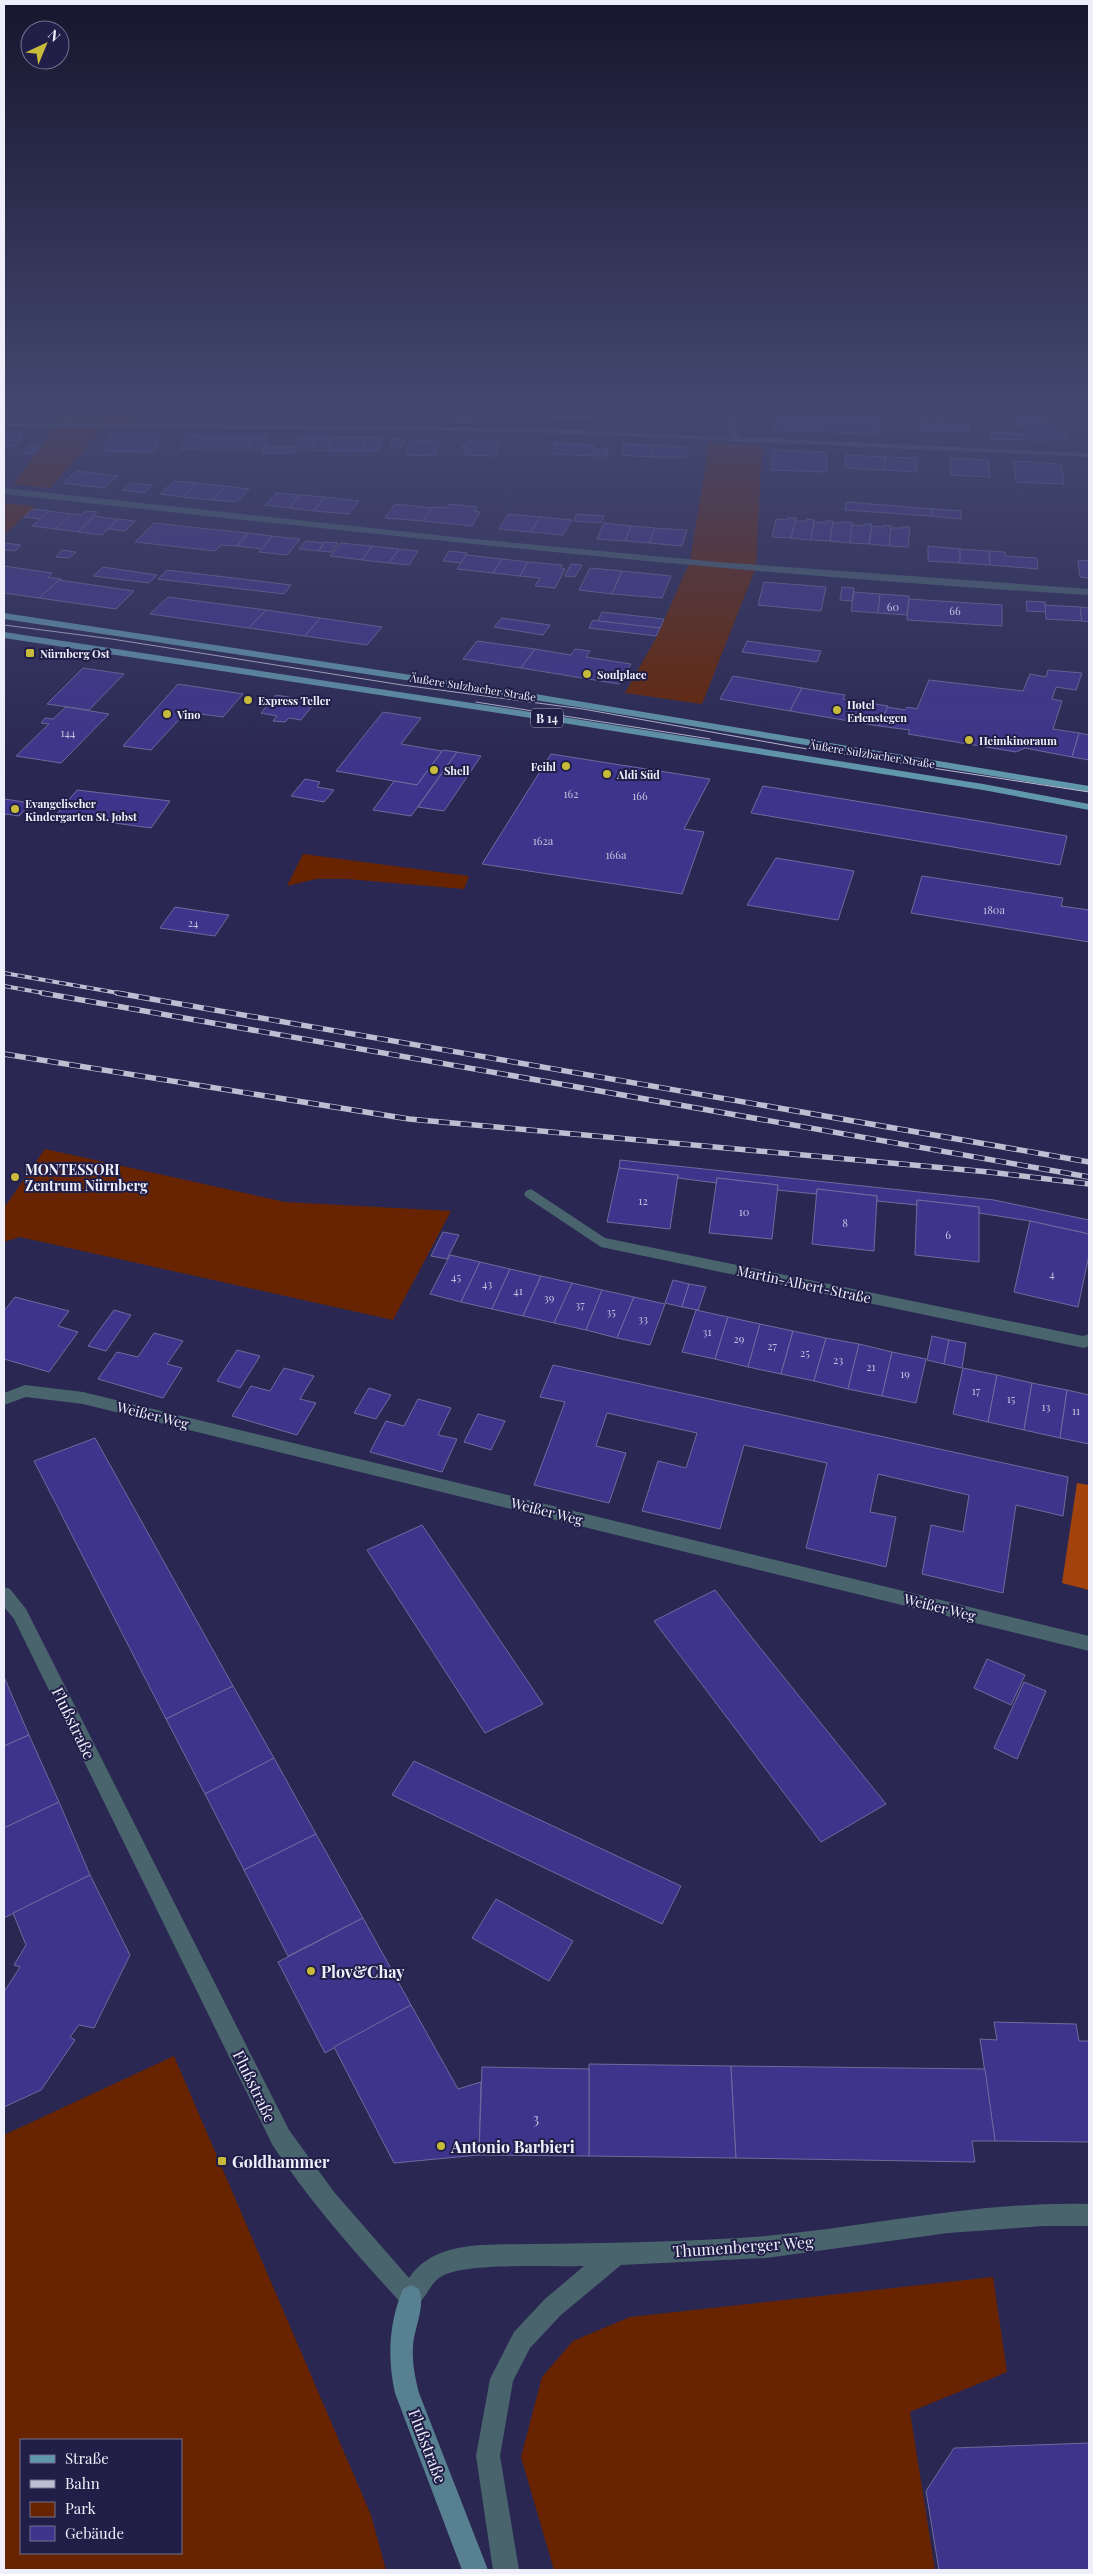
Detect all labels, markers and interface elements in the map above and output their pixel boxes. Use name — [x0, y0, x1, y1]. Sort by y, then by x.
north arrow — [20, 20, 70, 70]
text: N — [44, 25, 65, 46]
house number: 60 — [887, 599, 900, 614]
house number: 66 — [949, 603, 961, 618]
place label: Nürnberg Ost — [40, 646, 110, 661]
marker: Nürnberg Ost — [24, 647, 36, 659]
place label: Soulplace — [597, 667, 647, 682]
marker: Soulplace — [581, 668, 593, 680]
street label: Äußere Sulzbacher Straße — [408, 669, 537, 704]
place label: Express Teller — [258, 693, 331, 708]
marker: Express Teller — [242, 694, 254, 706]
place label: Hotel Erlenstegen — [847, 697, 907, 725]
marker: Hotel Erlenstegen — [831, 704, 843, 716]
place label: Vino — [176, 707, 200, 722]
marker: Vino — [161, 708, 173, 720]
road number: B 14 — [531, 708, 563, 728]
house number: 144 — [61, 725, 76, 740]
place label: Heimkinoraum — [979, 733, 1057, 748]
marker: Heimkinoraum — [963, 734, 975, 746]
street label: Äußere Sulzbacher Straße — [807, 736, 936, 771]
place label: Feihl — [531, 759, 557, 774]
marker: Feihl — [560, 760, 572, 772]
place label: Shell — [444, 763, 470, 778]
marker: Shell — [428, 764, 440, 776]
place label: Aldi Süd — [616, 767, 660, 782]
marker: Aldi Süd — [601, 768, 613, 780]
house number: 162 — [563, 786, 579, 801]
house number: 166 — [632, 788, 648, 803]
place label: Evangelischer Kindergarten St. Jobst — [25, 796, 137, 824]
marker: Evangelischer Kindergarten St. Jobst — [9, 803, 21, 815]
house number: 162a — [533, 833, 554, 848]
house number: 166a — [606, 847, 627, 862]
house number: 180a — [983, 902, 1005, 917]
house number: 24 — [188, 915, 199, 930]
place label: MONTESSORI Zentrum Nürnberg — [25, 1160, 148, 1195]
marker: MONTESSORI Zentrum Nürnberg — [9, 1171, 21, 1183]
house number: 12 — [638, 1193, 648, 1208]
house number: 10 — [739, 1204, 750, 1219]
house number: 8 — [842, 1215, 848, 1230]
house number: 6 — [945, 1227, 951, 1242]
street label: Martin-Albert-Straße — [735, 1261, 873, 1307]
house number: 4 — [1049, 1266, 1055, 1281]
house number: 45 — [451, 1269, 461, 1284]
house number: 43 — [482, 1276, 492, 1291]
house number: 41 — [513, 1283, 523, 1298]
house number: 39 — [544, 1290, 555, 1305]
house number: 37 — [575, 1297, 585, 1312]
house number: 35 — [606, 1304, 616, 1319]
house number: 33 — [638, 1311, 648, 1326]
house number: 31 — [702, 1324, 712, 1339]
house number: 29 — [734, 1331, 745, 1346]
house number: 27 — [767, 1338, 777, 1353]
house number: 25 — [800, 1345, 810, 1360]
house number: 23 — [833, 1352, 843, 1367]
house number: 21 — [866, 1359, 876, 1374]
house number: 19 — [900, 1366, 910, 1381]
house number: 17 — [972, 1383, 981, 1398]
house number: 15 — [1007, 1391, 1016, 1406]
street label: Weißer Weg — [114, 1397, 191, 1433]
house number: 13 — [1042, 1399, 1050, 1414]
house number: 11 — [1072, 1403, 1080, 1418]
street label: Weißer Weg — [508, 1493, 585, 1529]
street label: Weißer Weg — [901, 1589, 978, 1625]
street label: Flußstraße — [48, 1684, 100, 1762]
place label: Plov&Chay — [321, 1961, 405, 1982]
marker: Plov&Chay — [305, 1965, 317, 1977]
street label: Flußstraße — [229, 2047, 281, 2125]
house number: 3 — [533, 2109, 539, 2128]
place label: Antonio Barbieri — [450, 2136, 575, 2157]
marker: Antonio Barbieri — [435, 2140, 447, 2152]
place label: Goldhammer — [232, 2151, 330, 2172]
marker: Goldhammer — [216, 2155, 228, 2167]
street label: Thumenberger Weg — [672, 2231, 815, 2261]
street label: Flußstraße — [404, 2406, 452, 2486]
legend — [20, 2439, 182, 2554]
text: Straße — [65, 2448, 109, 2468]
text: Bahn — [65, 2473, 100, 2493]
text: Park — [65, 2498, 97, 2518]
text: Gebäude — [65, 2523, 124, 2543]

